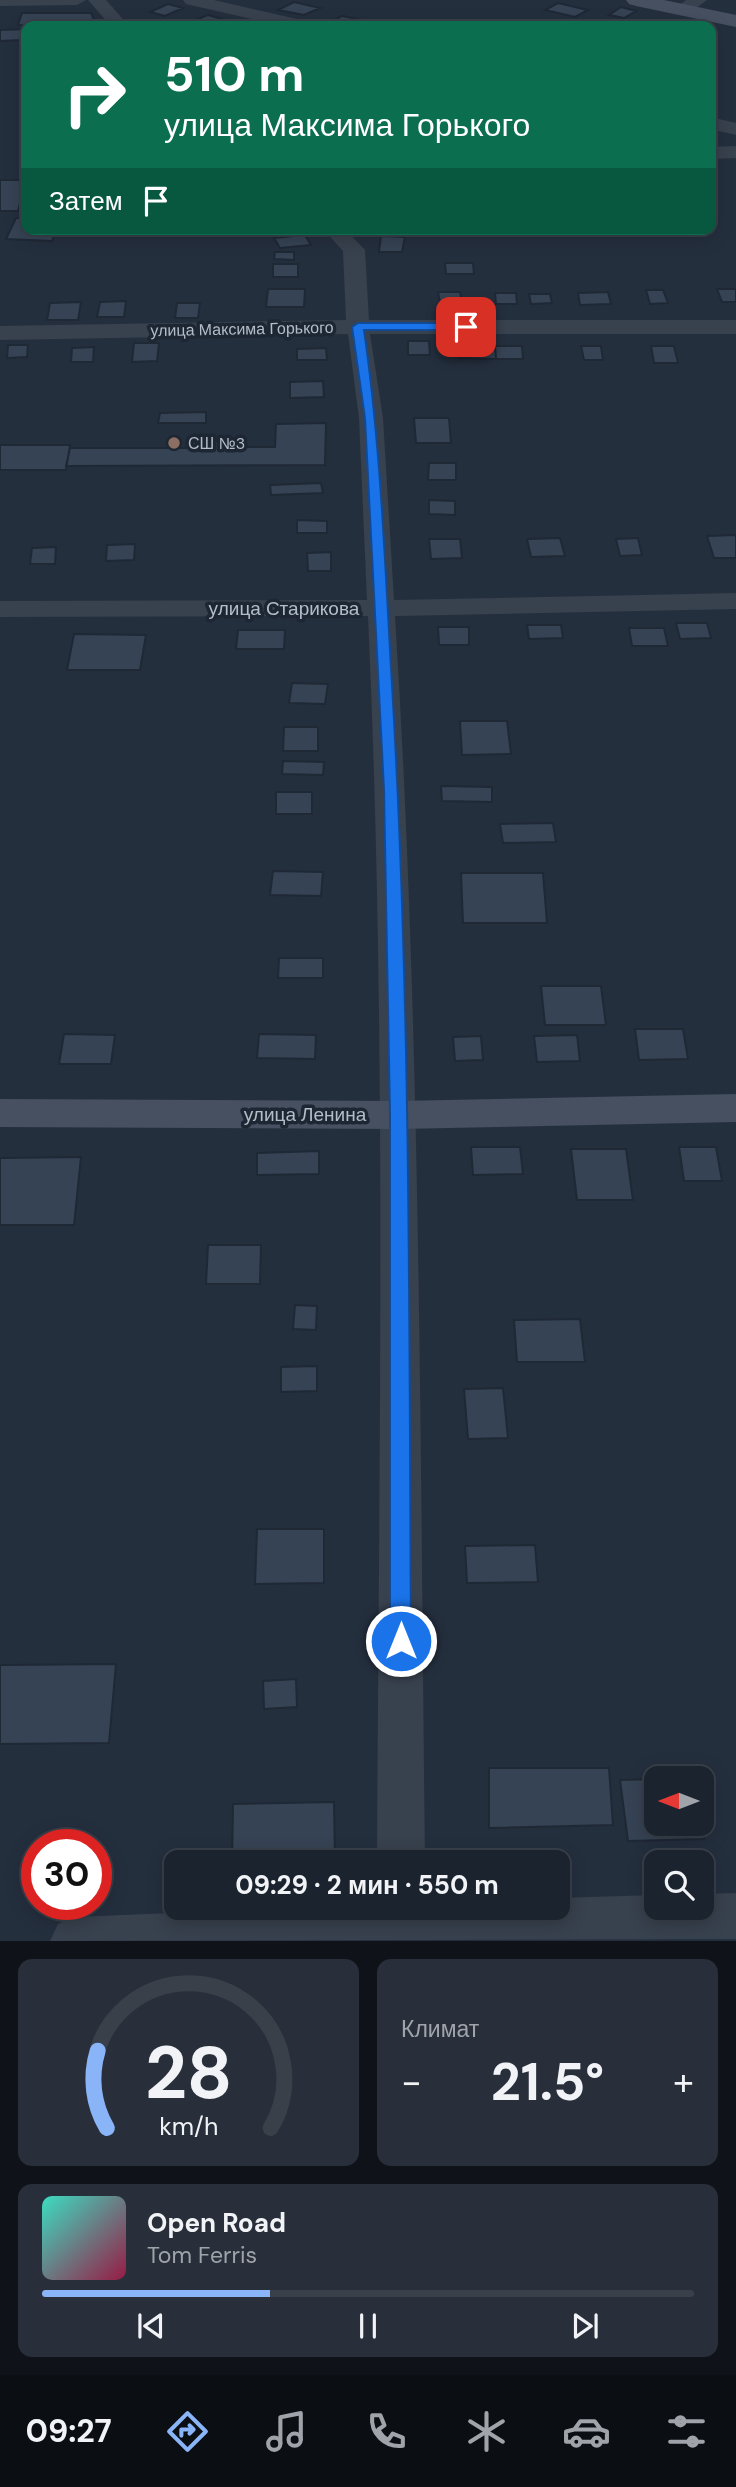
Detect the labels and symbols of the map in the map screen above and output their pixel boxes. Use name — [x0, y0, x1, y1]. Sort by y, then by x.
pin — [436, 297, 496, 357]
street label: улица Максима Горького — [150, 317, 334, 341]
place label: СШ №3 — [188, 433, 245, 454]
marker: СШ №3 — [166, 435, 182, 451]
street label: улица Старикова — [209, 596, 360, 621]
street label: улица Ленина — [244, 1102, 367, 1127]
position arrow — [364, 1604, 438, 1678]
north arrow — [644, 1766, 714, 1836]
speed limit sign: 30 — [21, 1829, 112, 1920]

